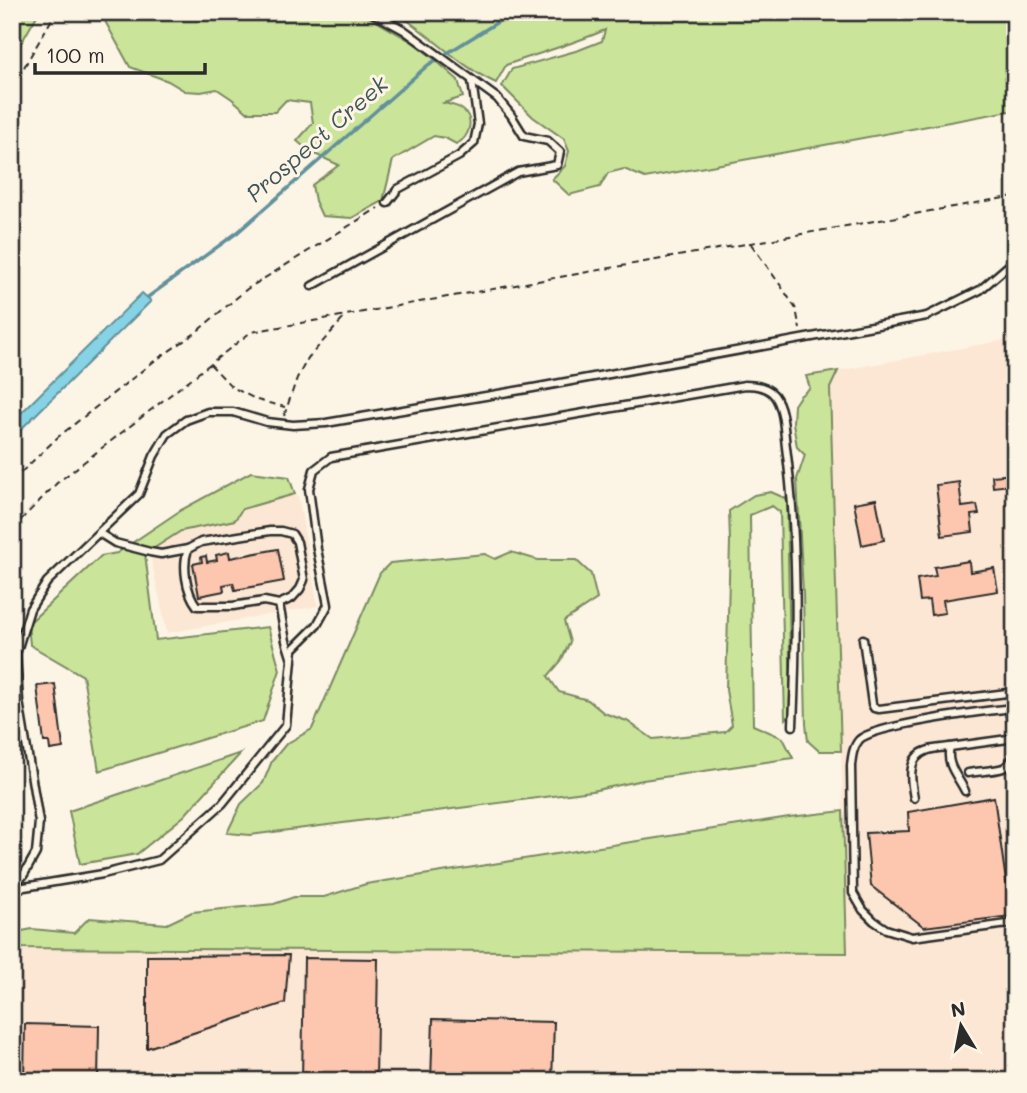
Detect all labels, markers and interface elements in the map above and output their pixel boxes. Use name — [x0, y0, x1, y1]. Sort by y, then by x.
scale bar — [35, 32, 205, 76]
text: 100 m — [46, 41, 105, 68]
water label: Prospect Creek — [239, 68, 394, 208]
north arrow — [926, 992, 996, 1062]
text: N — [949, 995, 967, 1022]

